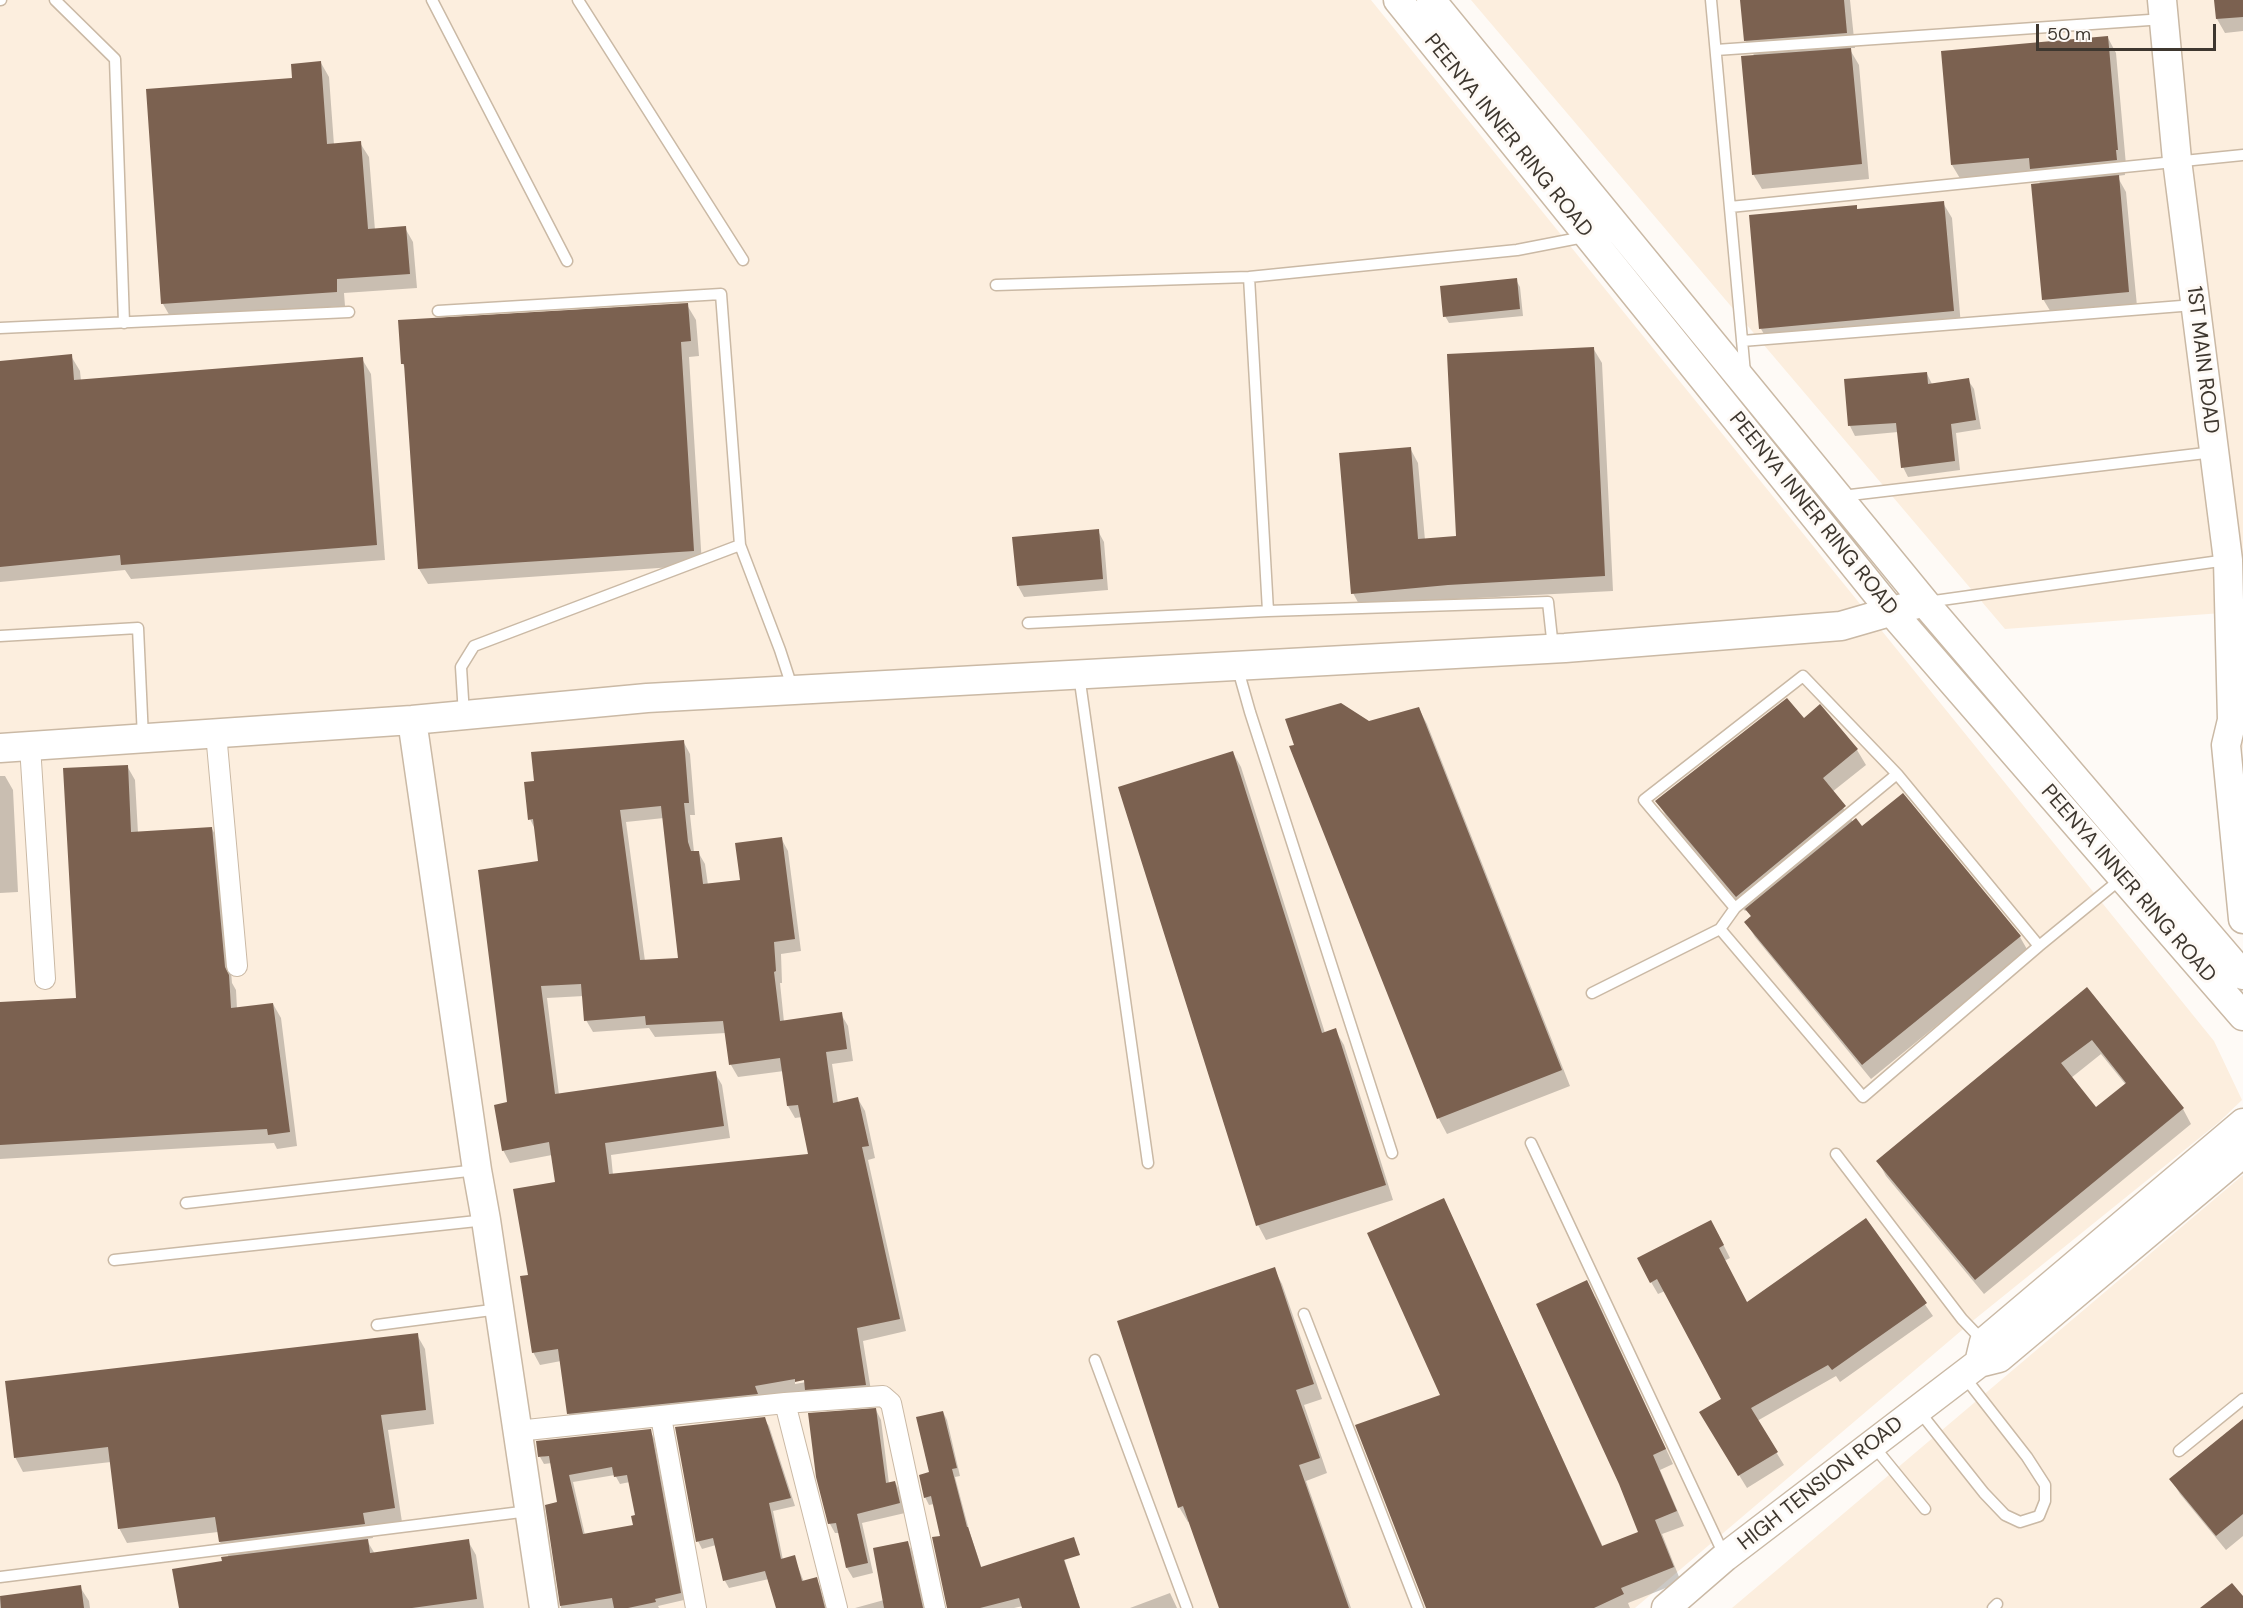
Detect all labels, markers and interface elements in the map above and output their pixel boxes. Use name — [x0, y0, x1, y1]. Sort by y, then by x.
scale bar — [2039, 12, 2219, 50]
text: 50 m — [2047, 22, 2091, 46]
street label: PEENYA INNER RING ROAD — [1418, 29, 1598, 243]
street label: 1ST MAIN ROAD — [2180, 285, 2224, 435]
street label: PEENYA INNER RING ROAD — [1723, 407, 1903, 621]
street label: PEENYA INNER RING ROAD — [2035, 780, 2221, 988]
street label: HIGH TENSION ROAD — [1733, 1412, 1909, 1556]

